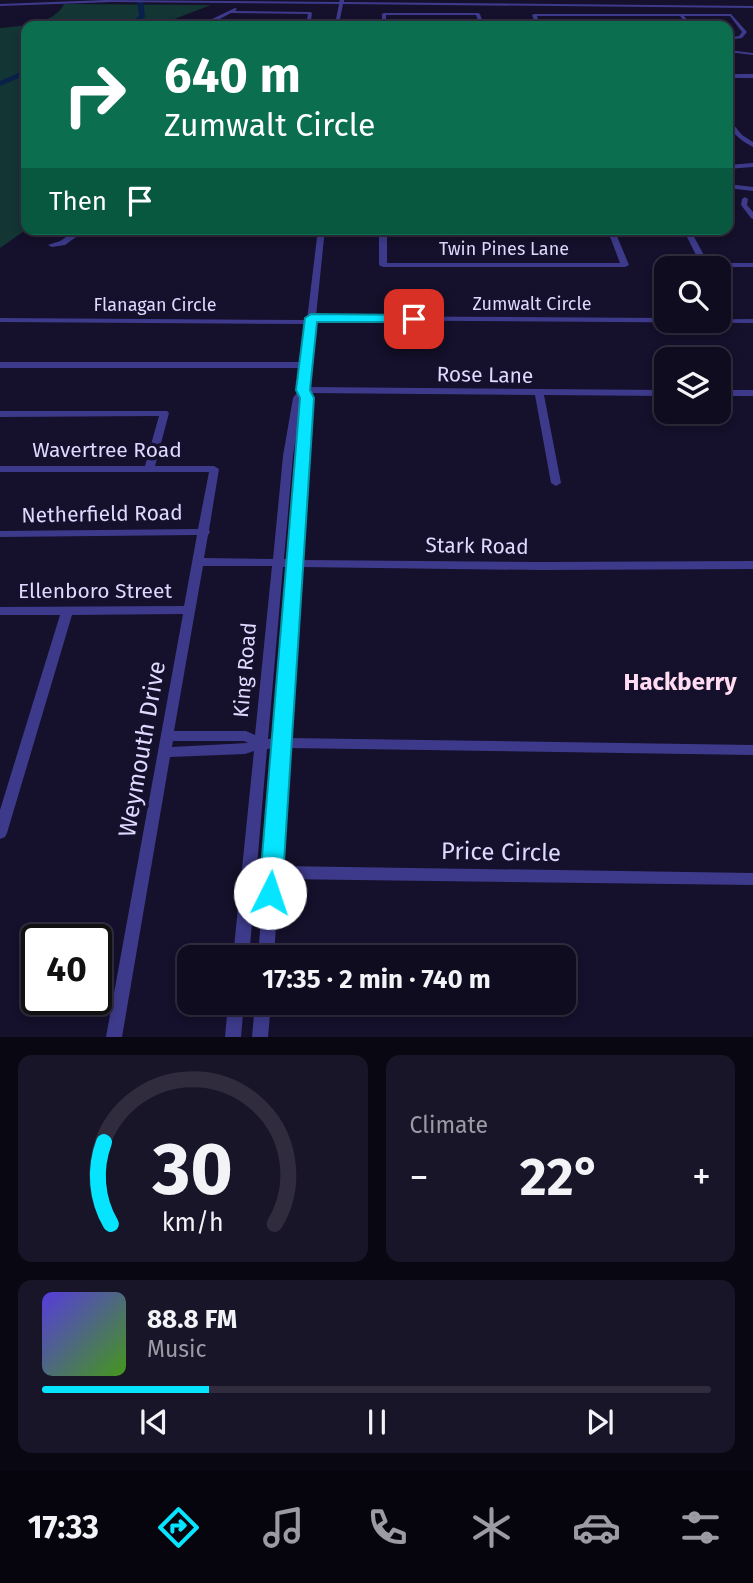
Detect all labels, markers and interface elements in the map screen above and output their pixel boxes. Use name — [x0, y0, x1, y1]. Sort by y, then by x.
text: 640 m — [164, 46, 301, 105]
icon: right — [49, 49, 140, 140]
text: Zumwalt Circle — [164, 106, 375, 144]
icon: arrive — [121, 182, 159, 220]
text: Then — [49, 186, 107, 217]
street label: Twin Pines Lane — [439, 238, 569, 260]
map controls — [654, 256, 731, 424]
button: search — [654, 256, 731, 333]
pin — [384, 289, 444, 349]
street label: Zumwalt Circle — [473, 293, 591, 315]
street label: Flanagan Circle — [93, 294, 217, 316]
icon: arrive — [395, 300, 433, 338]
button: layers — [654, 347, 731, 424]
street label: Rose Lane — [436, 361, 534, 389]
street label: Wavertree Road — [32, 437, 182, 463]
street label: Netherfield Road — [21, 500, 183, 528]
street label: Stark Road — [425, 532, 529, 560]
street label: Ellenboro Street — [18, 578, 172, 604]
street label: King Road — [228, 621, 262, 719]
street label: Weymouth Drive — [113, 659, 171, 839]
district label: Hackberry — [623, 668, 737, 696]
street label: Price Circle — [441, 837, 561, 867]
position arrow — [233, 856, 307, 930]
speed limit sign: 40 — [21, 924, 112, 1015]
text: 17:35 · 2 min · 740 m — [262, 964, 491, 995]
text: Climate — [410, 1111, 488, 1139]
text: 30 — [152, 1127, 233, 1214]
text: 22° — [520, 1146, 601, 1209]
text: − — [410, 1154, 429, 1200]
text: + — [692, 1154, 711, 1200]
text: km/h — [162, 1208, 224, 1238]
text: 88.8 FM — [147, 1304, 237, 1335]
text: Music — [147, 1335, 207, 1363]
icon: previous — [135, 1403, 173, 1441]
icon: pause — [358, 1403, 396, 1441]
icon: next — [581, 1403, 619, 1441]
icon: directions — [154, 1503, 203, 1552]
icon: music — [259, 1503, 308, 1552]
icon: phone — [363, 1503, 412, 1552]
icon: climate — [467, 1503, 516, 1552]
icon: car — [572, 1503, 621, 1552]
icon: filters — [676, 1503, 725, 1552]
text: 17:33 — [28, 1508, 99, 1546]

